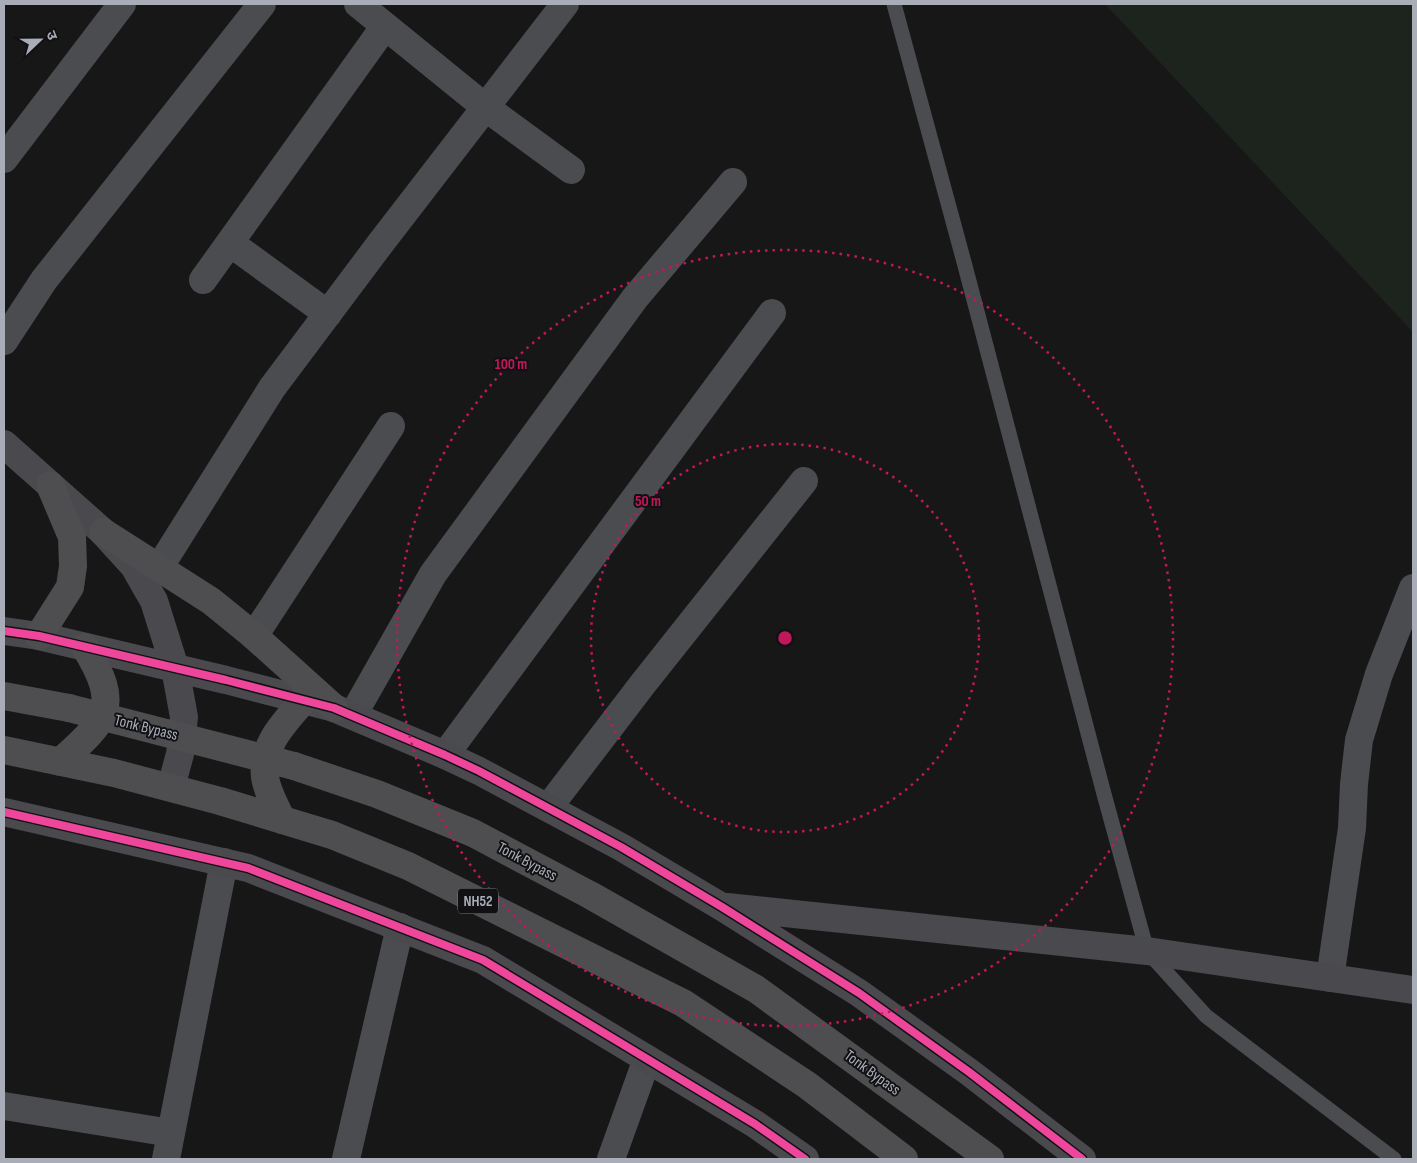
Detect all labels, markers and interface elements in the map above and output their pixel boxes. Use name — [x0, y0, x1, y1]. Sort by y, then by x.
north arrow — [15, 15, 65, 65]
text: उ — [42, 28, 61, 43]
text: 100 m — [495, 355, 527, 374]
text: 50 m — [635, 492, 661, 511]
centre of rings — [776, 629, 794, 647]
street label: Tonk Bypass — [112, 711, 180, 745]
street label: Tonk Bypass — [494, 838, 560, 886]
road number: NH52 — [458, 888, 498, 914]
street label: Tonk Bypass — [840, 1046, 904, 1100]

